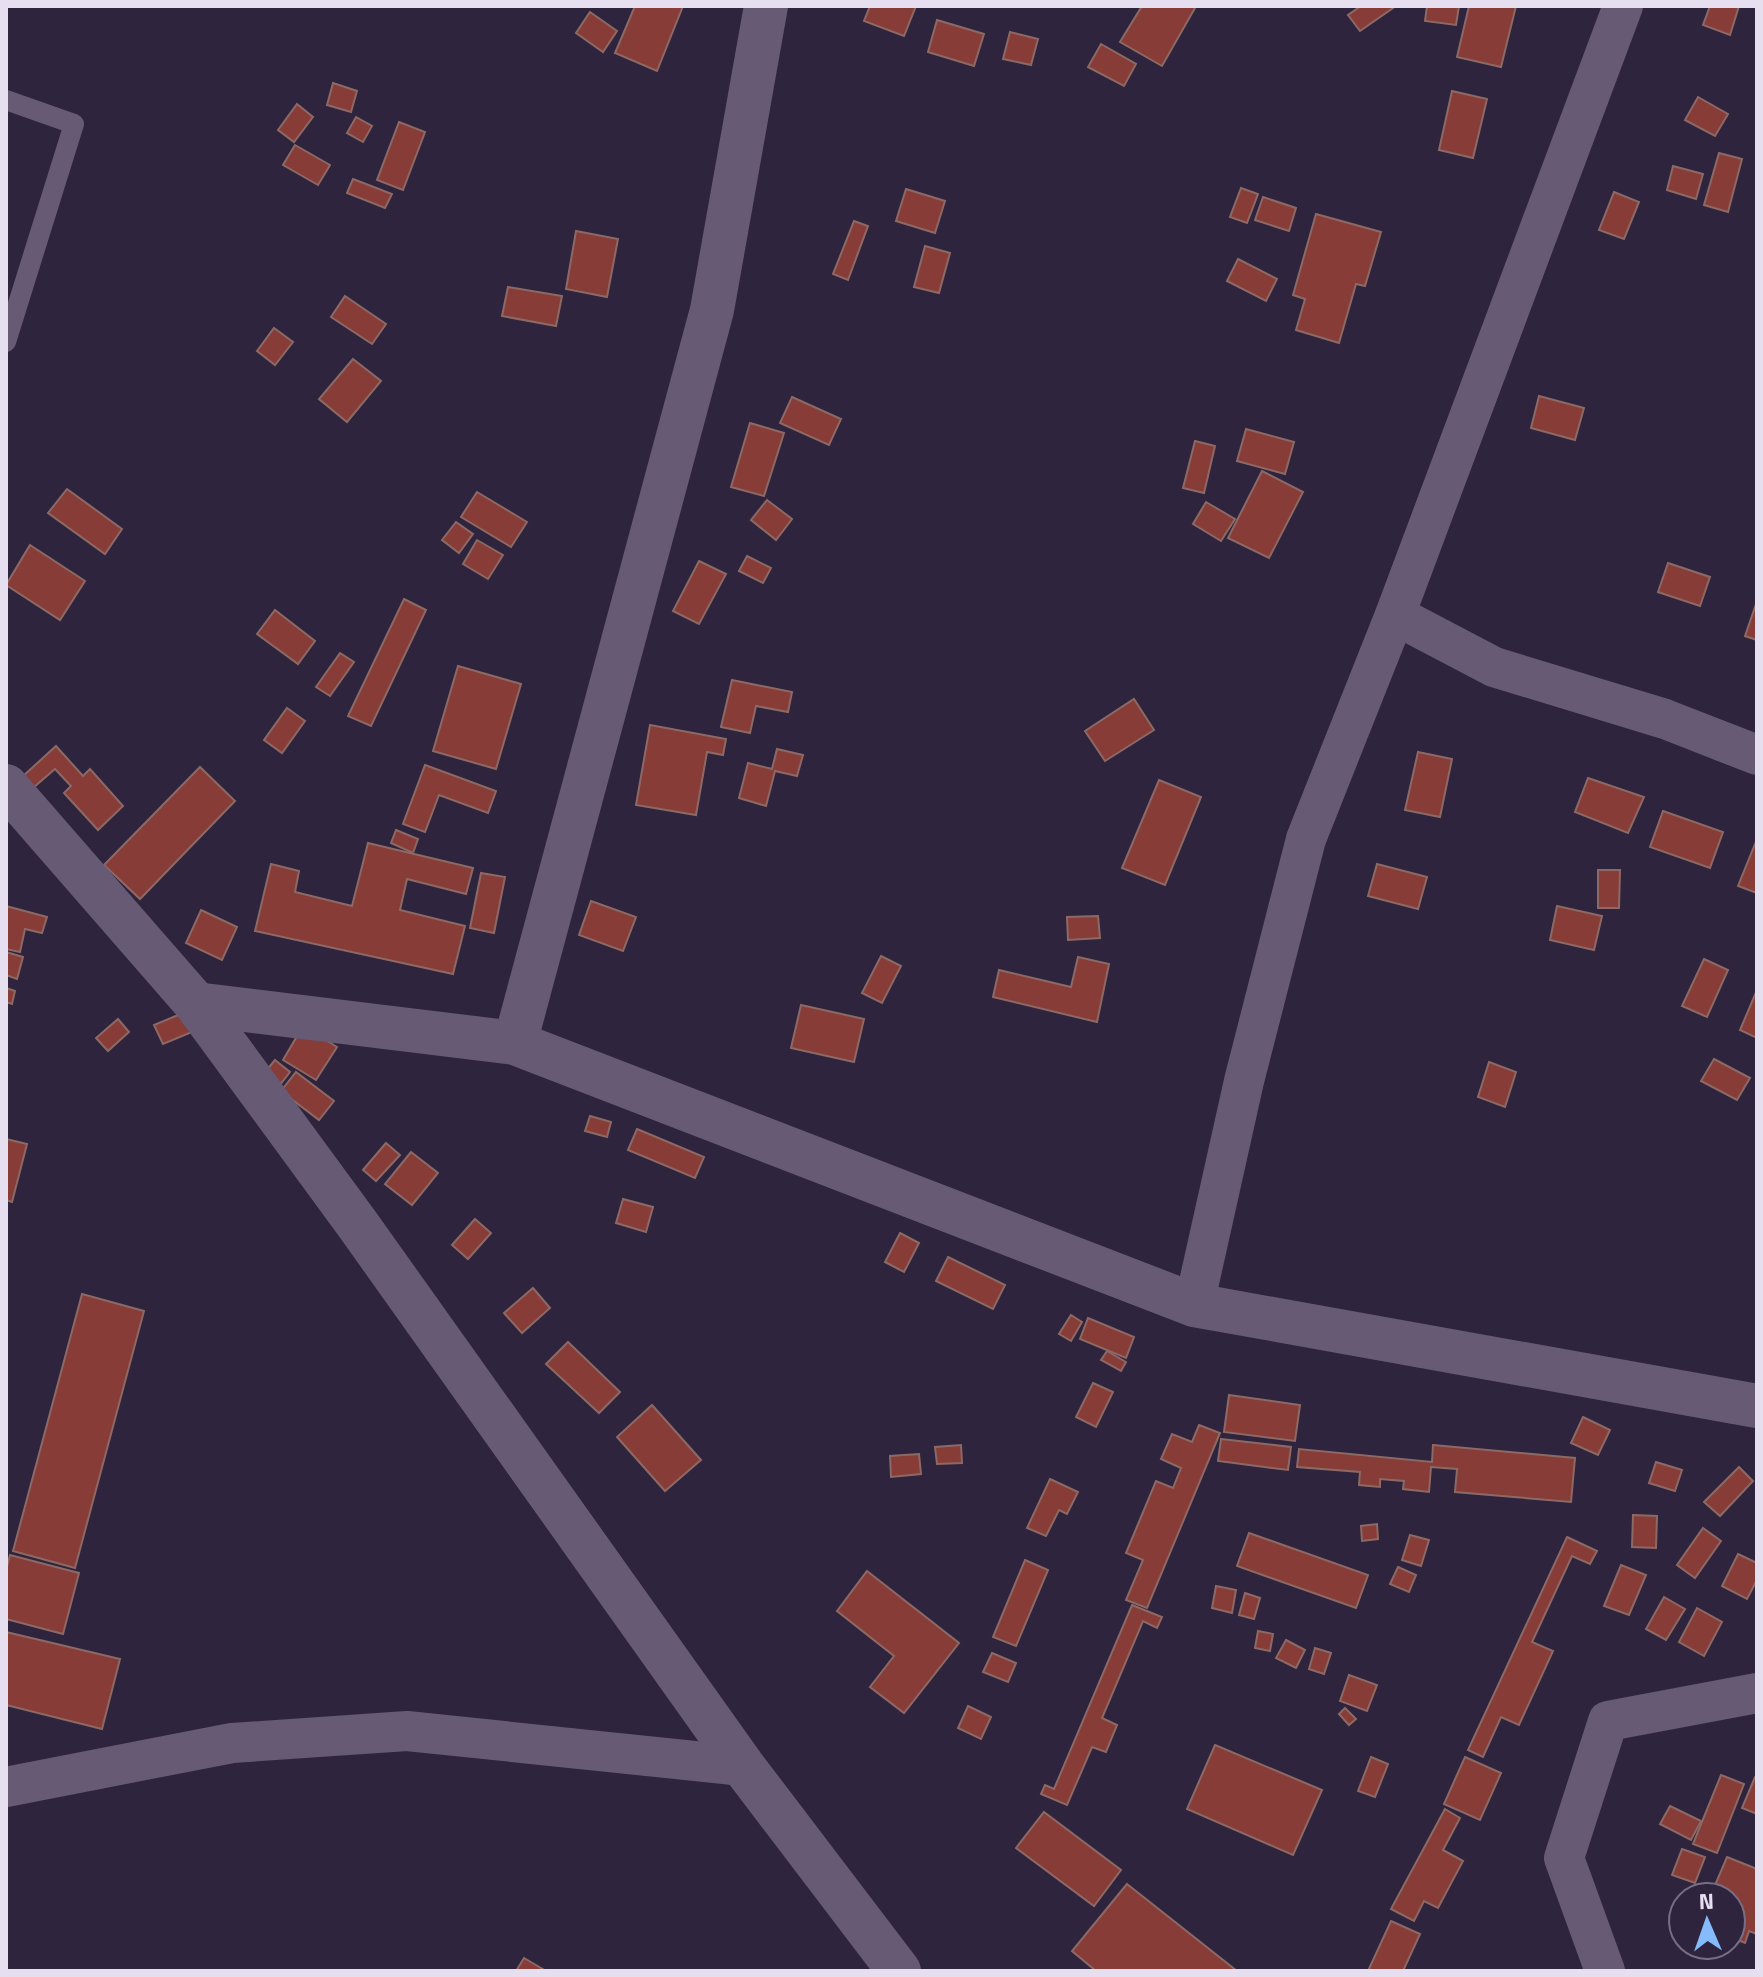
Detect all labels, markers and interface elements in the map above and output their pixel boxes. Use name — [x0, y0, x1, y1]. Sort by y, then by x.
north arrow — [1667, 1881, 1747, 1961]
text: N — [1698, 1884, 1715, 1918]

